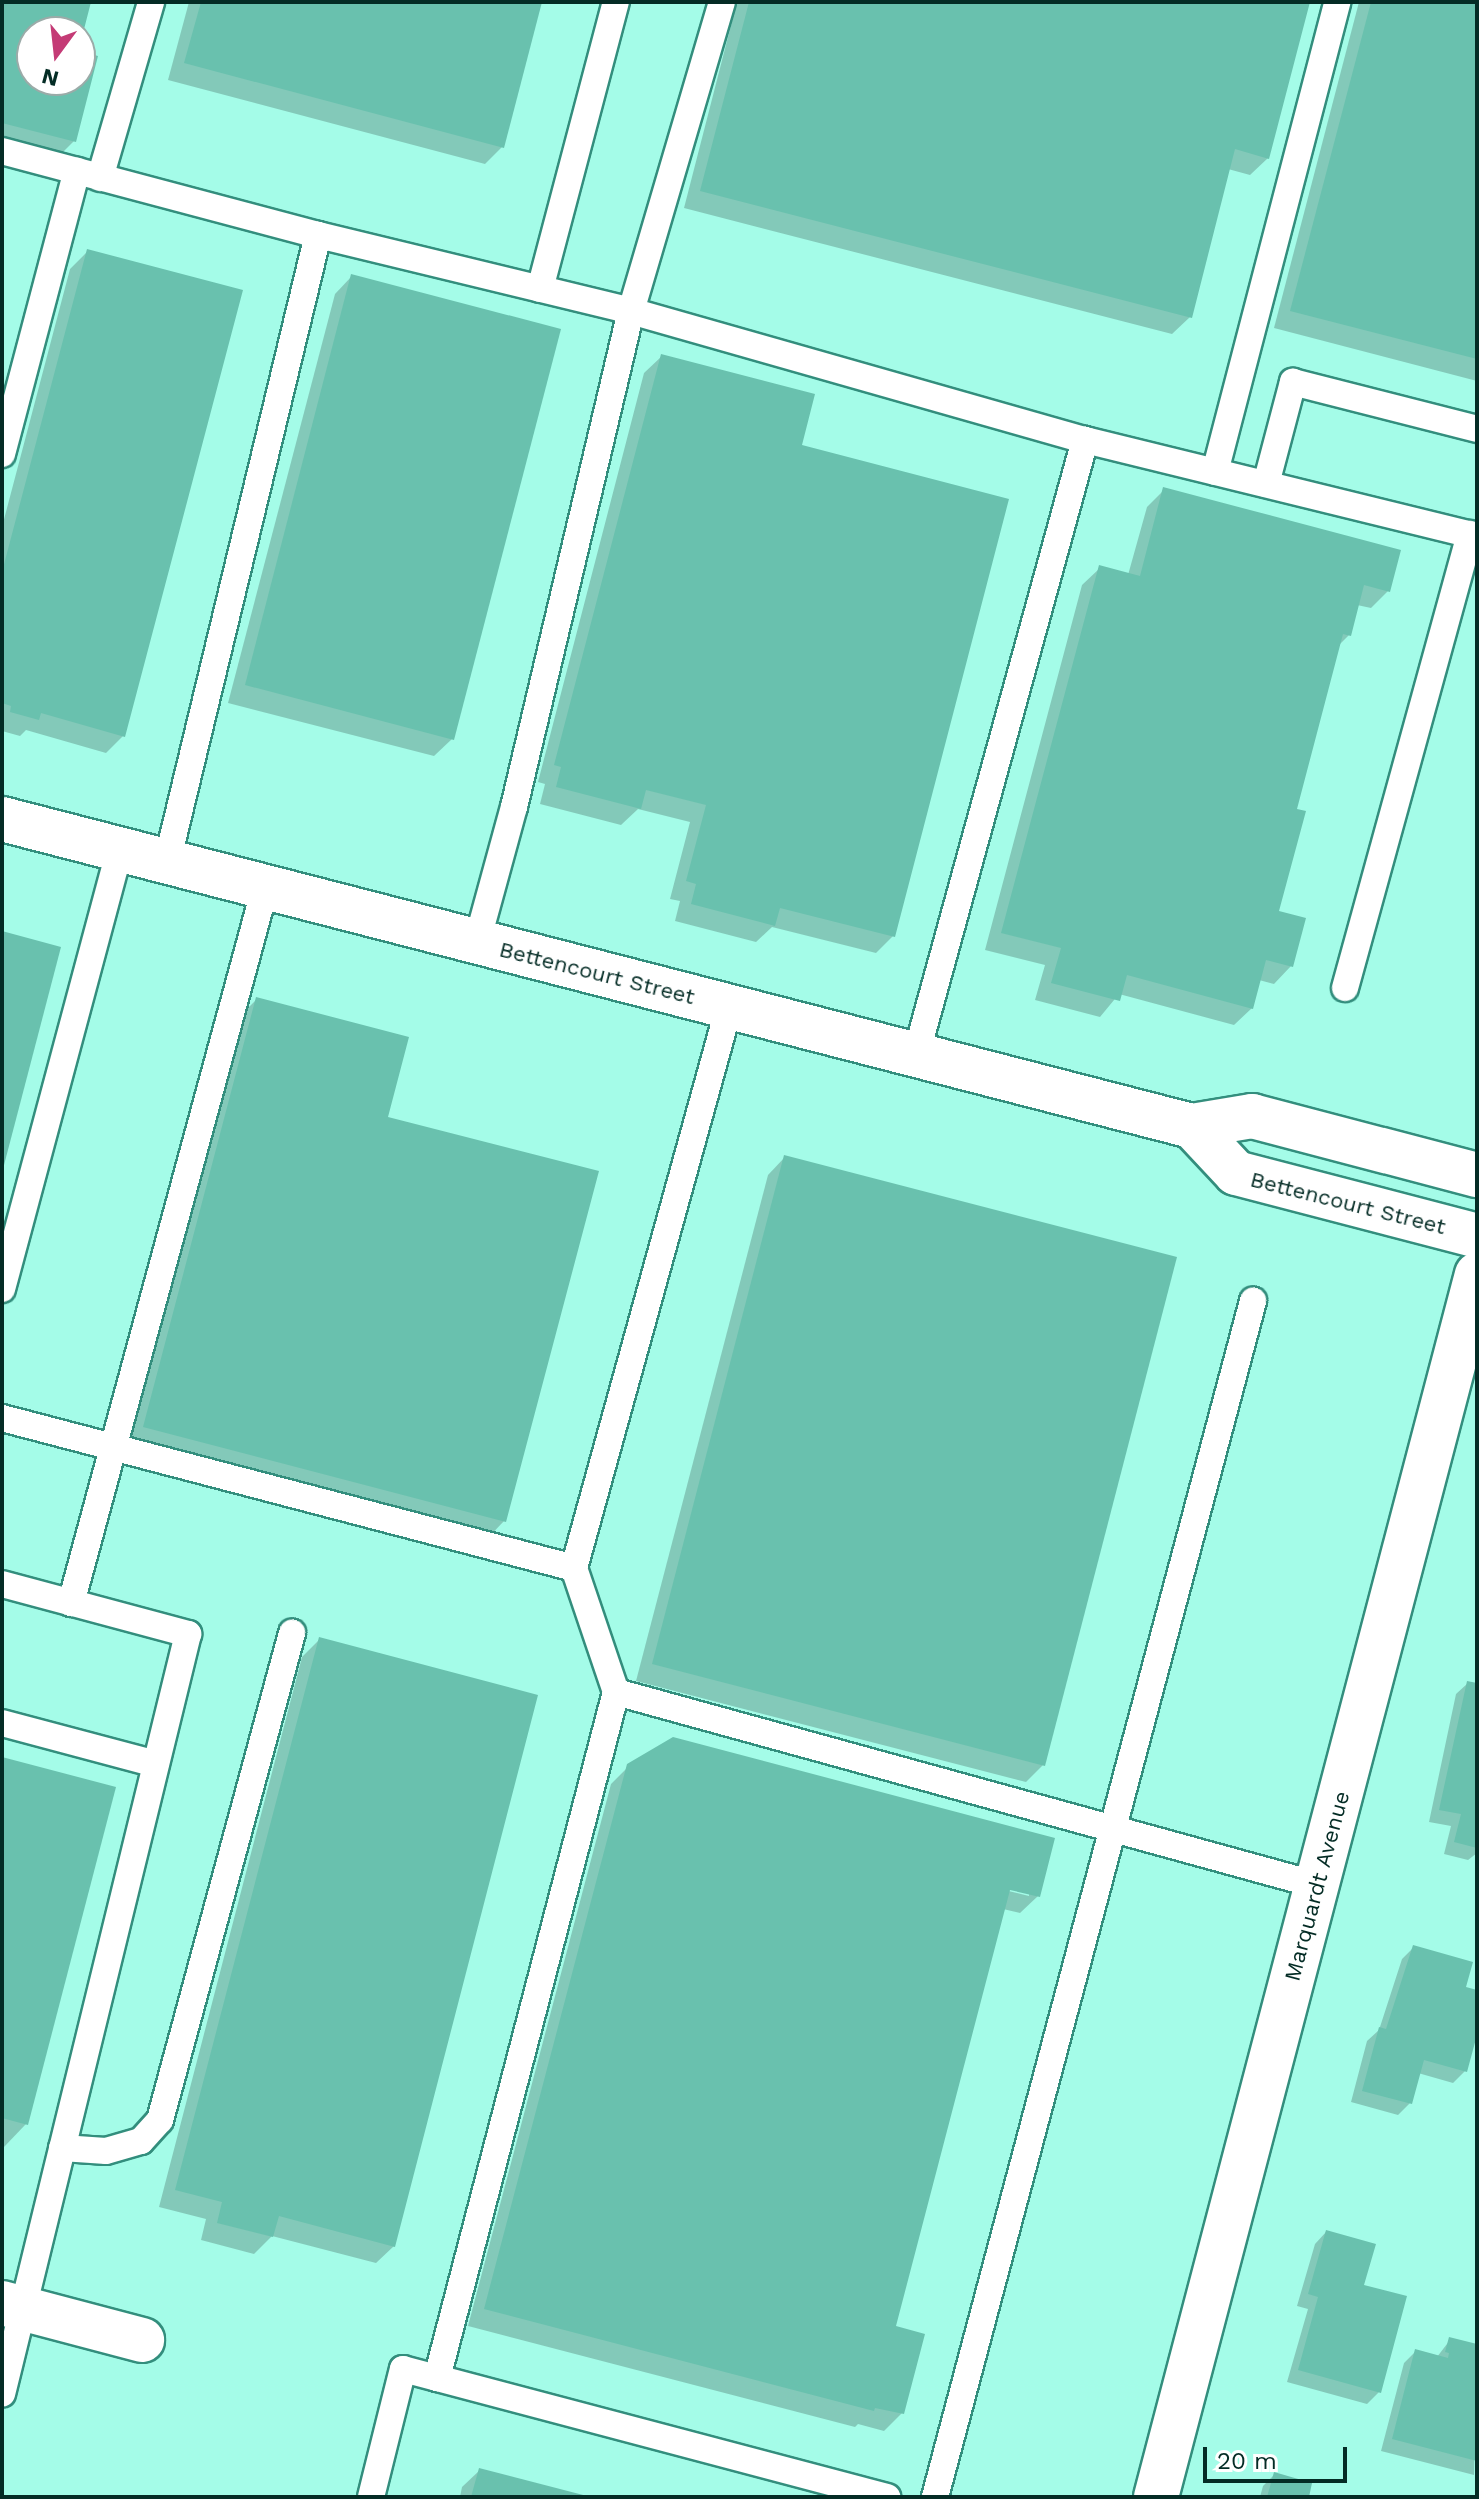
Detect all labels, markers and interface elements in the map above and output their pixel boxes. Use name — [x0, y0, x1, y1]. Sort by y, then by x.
north arrow — [16, 16, 96, 96]
text: N — [39, 64, 61, 92]
street label: Bettencourt Street — [497, 936, 697, 1010]
street label: Bettencourt Street — [1248, 1166, 1448, 1240]
street label: Marquardt Avenue — [1279, 1788, 1355, 1984]
scale bar — [1207, 2431, 1351, 2481]
text: 20 m — [1217, 2447, 1277, 2475]

